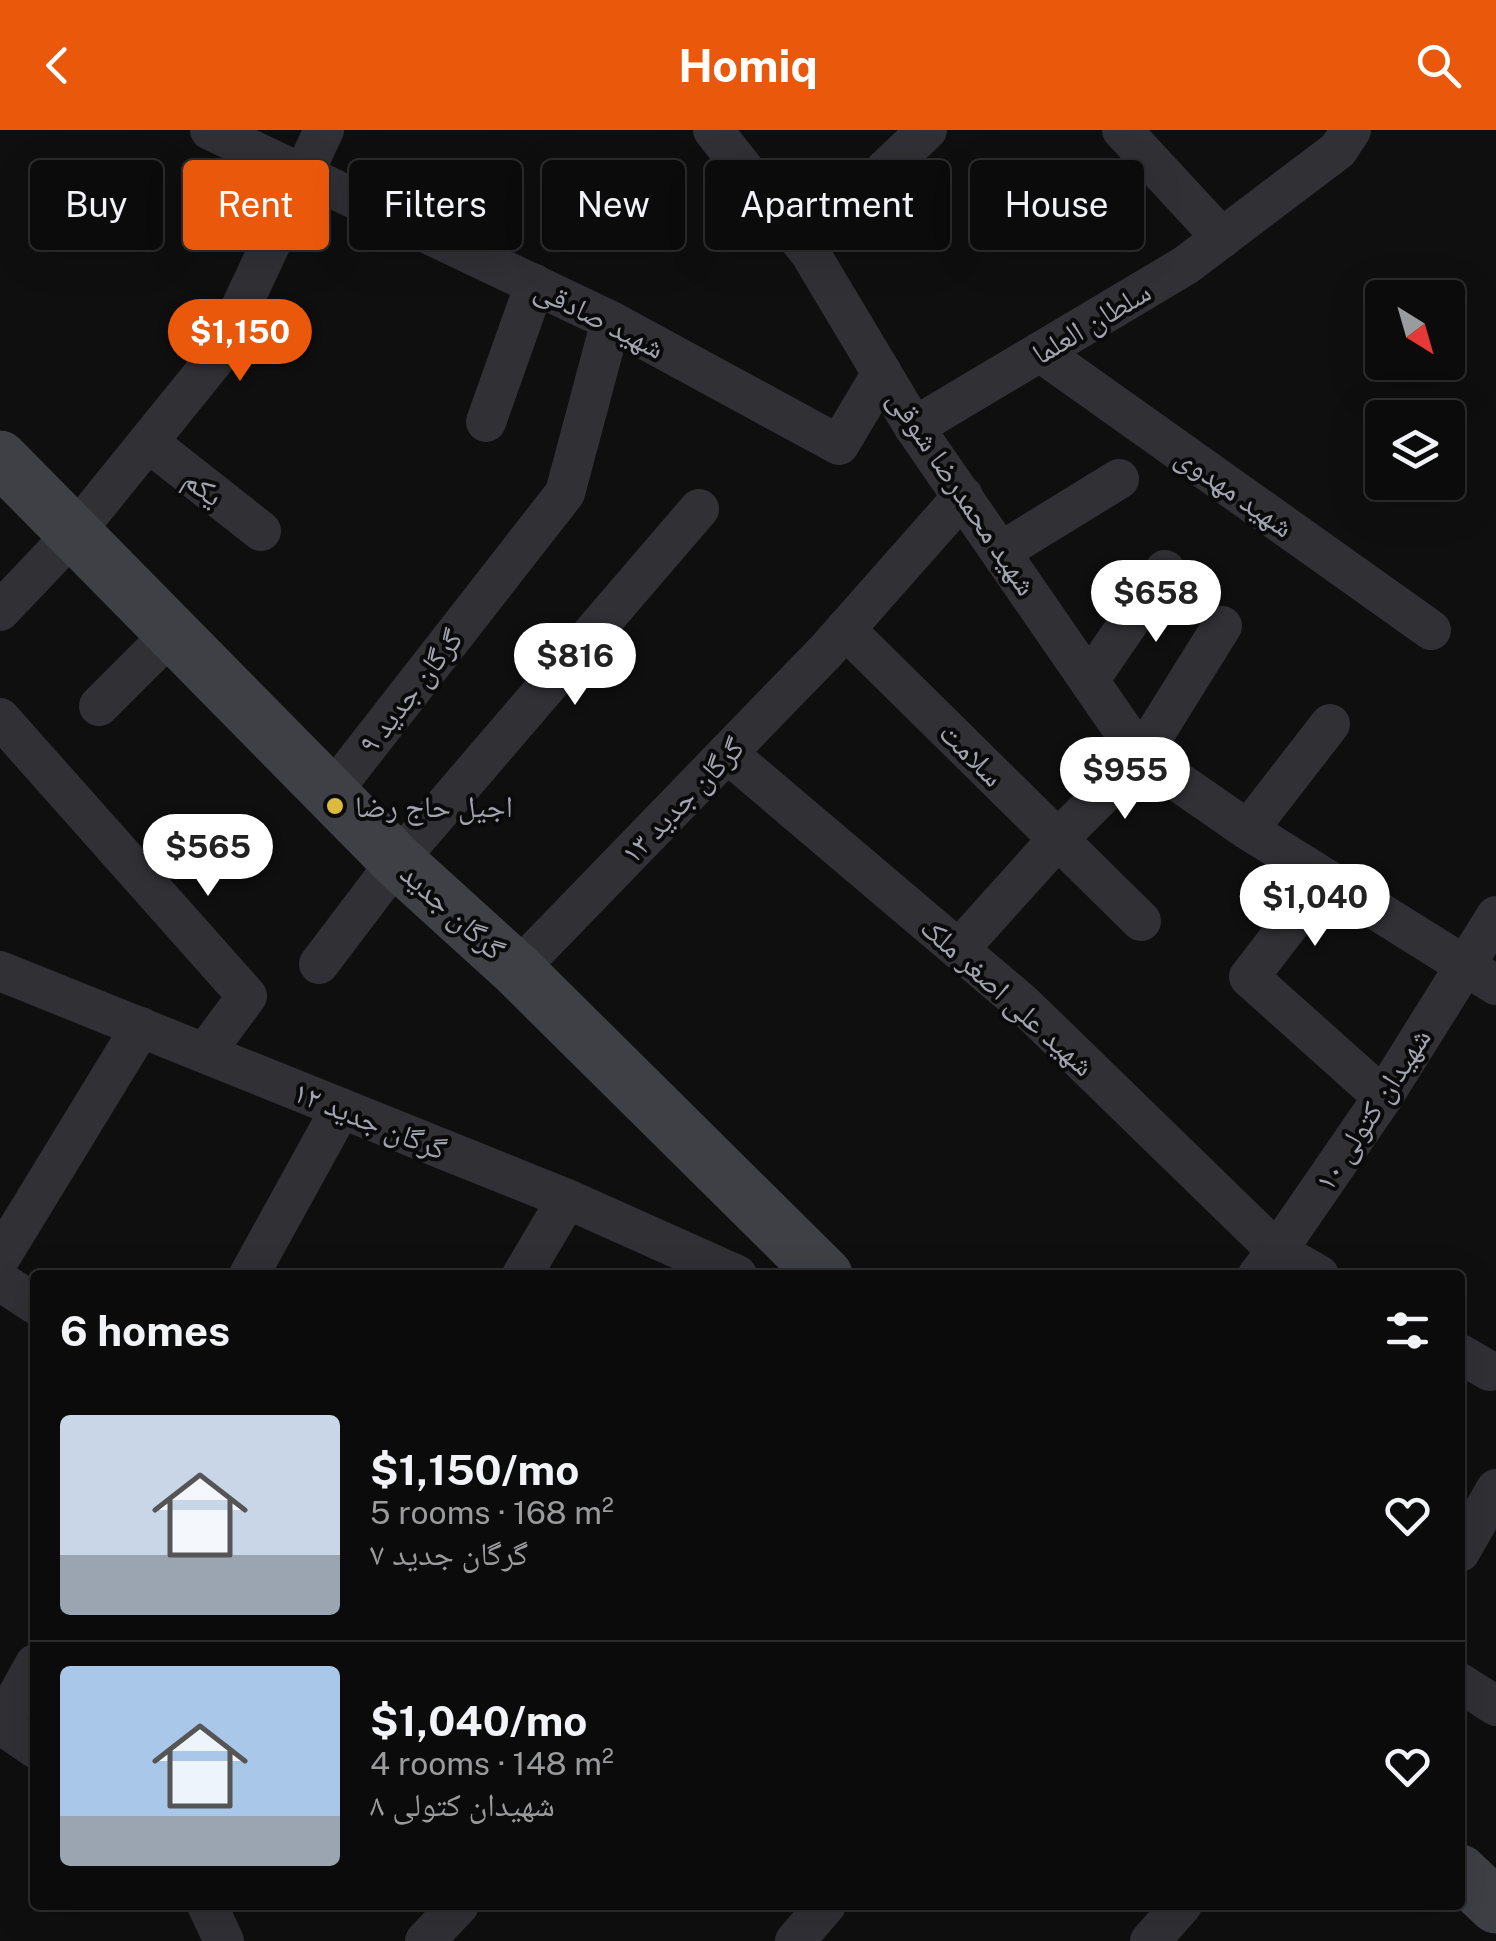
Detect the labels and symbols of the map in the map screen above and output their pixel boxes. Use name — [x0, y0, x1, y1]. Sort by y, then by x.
street label: شهید صادقی — [529, 270, 671, 367]
street label: سلطان العلما — [1025, 273, 1157, 372]
north arrow — [1365, 280, 1465, 380]
pin: $1,150 — [159, 299, 321, 384]
street label: شهید محمدرضا شوقی — [880, 382, 1045, 602]
street label: شهید مهدوی — [1169, 437, 1301, 545]
street label: یکم — [175, 461, 231, 516]
pin: $658 — [1097, 560, 1215, 645]
street label: گرگان جدید ۹ — [350, 622, 471, 761]
pin: $816 — [516, 623, 634, 708]
street label: سلامت — [932, 714, 1012, 794]
street label: گرگان جدید ۱۳ — [613, 729, 752, 871]
pin: $955 — [1066, 737, 1184, 822]
place label: اجیل حاج رضا — [355, 788, 513, 826]
marker: اجیل حاج رضا — [324, 795, 346, 817]
pin: $565 — [149, 814, 267, 899]
street label: گرگان جدید — [393, 855, 512, 968]
pin: $1,040 — [1234, 864, 1396, 949]
street label: شهید علی اصغر ملک — [913, 909, 1102, 1084]
street label: ۱۰ شهیدان کتولی — [1306, 1021, 1439, 1198]
street label: گرگان جدید ۱۲ — [288, 1073, 452, 1168]

